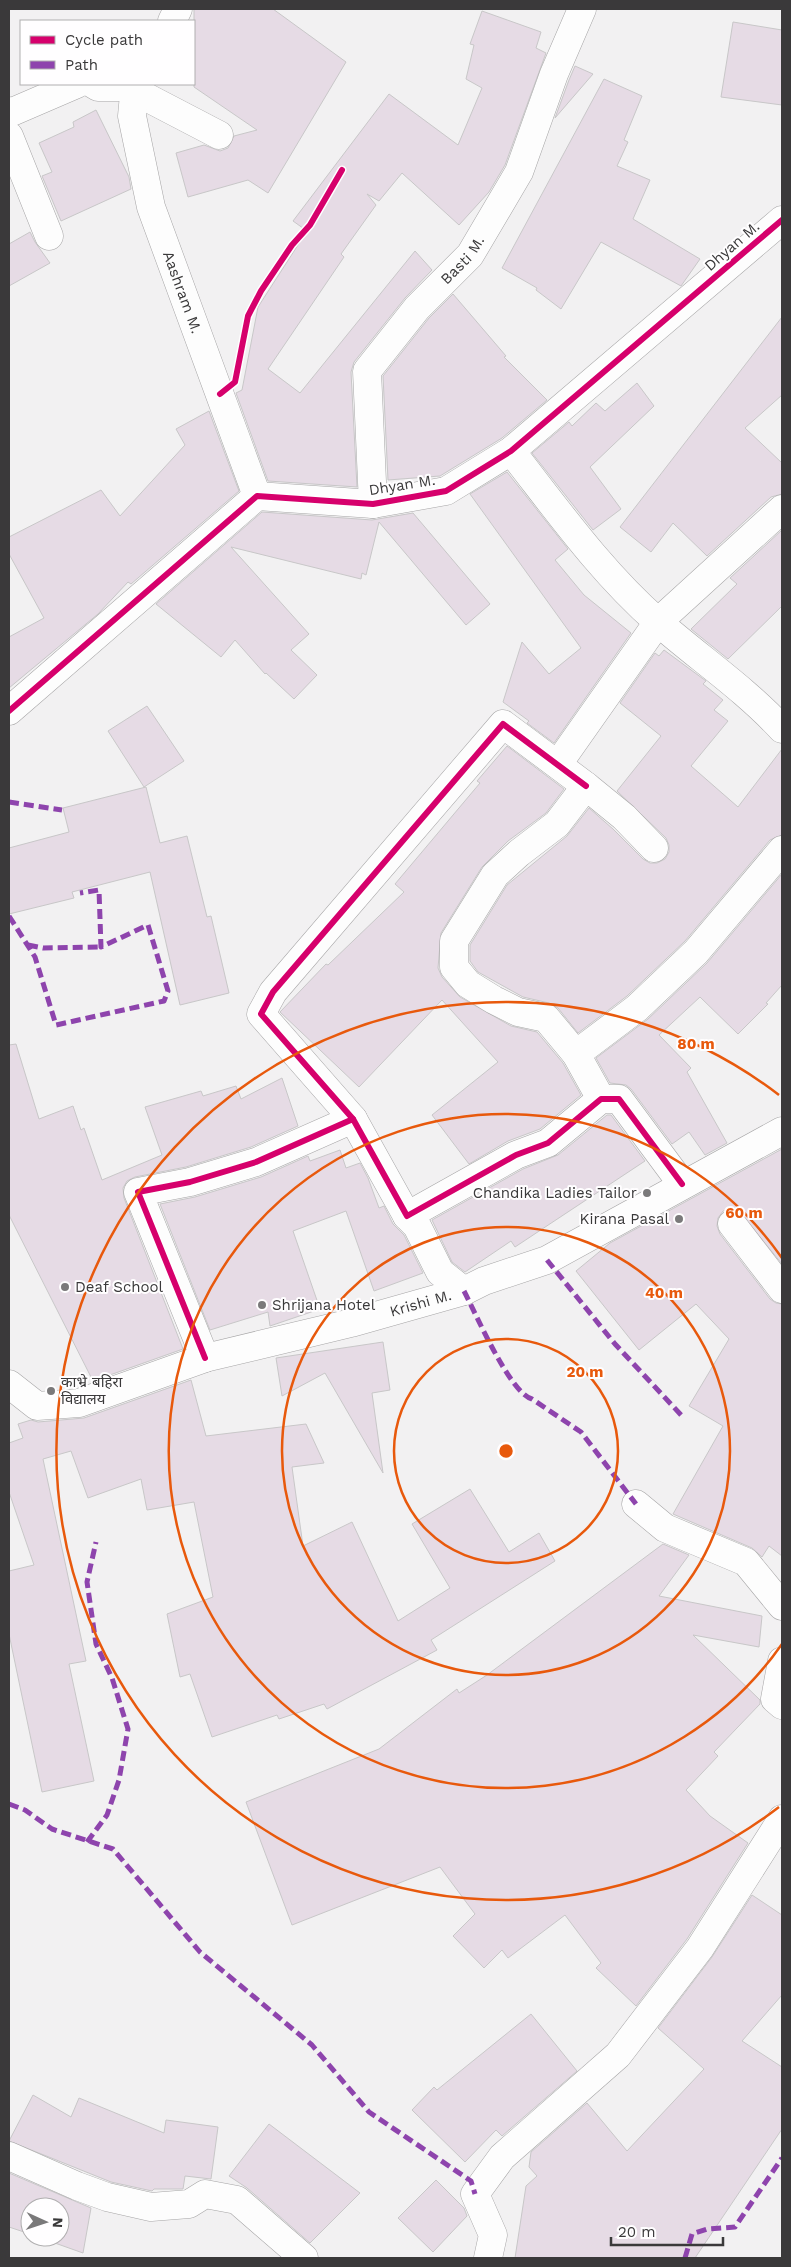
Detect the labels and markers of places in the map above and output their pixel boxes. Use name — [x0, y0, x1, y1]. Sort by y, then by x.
place label: Chandika Ladies Tailor — [473, 1184, 637, 1202]
marker: Chandika Ladies Tailor — [641, 1187, 653, 1199]
place label: Kirana Pasal — [580, 1210, 669, 1228]
marker: Kirana Pasal — [673, 1213, 685, 1225]
place label: Deaf School — [75, 1278, 164, 1296]
marker: Deaf School — [59, 1281, 71, 1293]
place label: Shrijana Hotel — [272, 1296, 376, 1314]
marker: Shrijana Hotel — [256, 1299, 268, 1311]
place label: काभ्रे बहिरा विद्यालय — [61, 1373, 124, 1408]
marker: काभ्रे बहिरा विद्यालय — [45, 1385, 57, 1397]
centre of rings — [497, 1442, 515, 1460]

